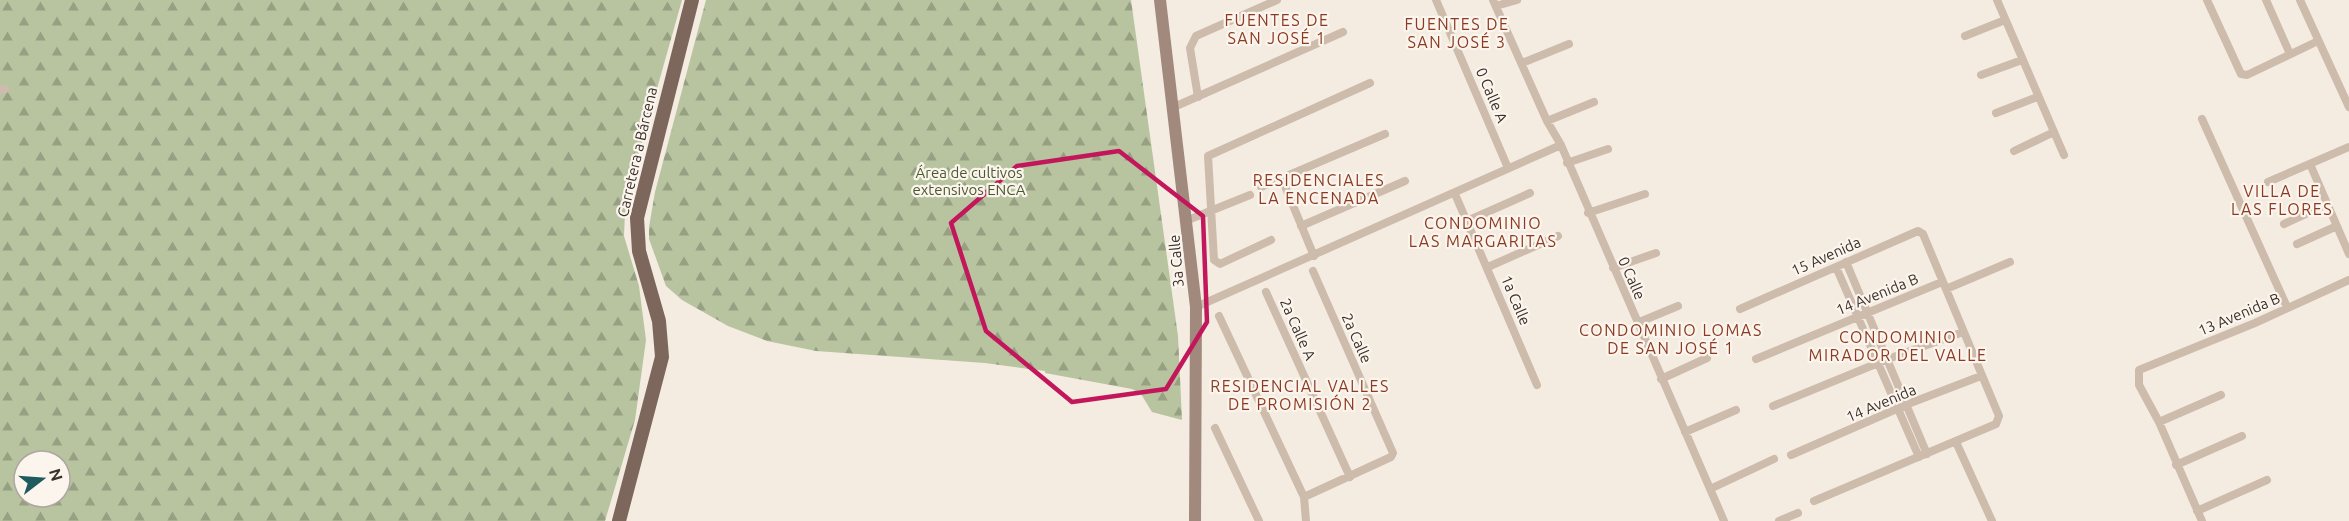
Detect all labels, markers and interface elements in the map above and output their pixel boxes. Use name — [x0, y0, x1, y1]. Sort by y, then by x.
district label: FUENTES DE SAN JOSÉ 1 — [1225, 11, 1329, 47]
district label: FUENTES DE SAN JOSÉ 3 — [1405, 15, 1509, 51]
street label: 0 Calle A — [1473, 65, 1511, 125]
street label: Carretera a Bárcena — [614, 85, 660, 219]
park label: Área de cultivos extensivos ENCA — [912, 164, 1026, 198]
district label: RESIDENCIALES LA ENCENADA — [1253, 171, 1385, 207]
district label: VILLA DE LAS FLORES — [2231, 182, 2333, 218]
district label: CONDOMINIO LAS MARGARITAS — [1409, 214, 1557, 250]
street label: 15 Avenida — [1789, 233, 1863, 279]
street label: 3a Calle — [1165, 234, 1187, 288]
street label: 0 Calle — [1615, 254, 1649, 302]
street label: 14 Avenida B — [1833, 270, 1921, 318]
street label: 1a Calle — [1498, 272, 1534, 328]
street label: 13 Avenida B — [2196, 289, 2282, 339]
street label: 2a Calle A — [1277, 295, 1319, 363]
street label: 2a Calle — [1339, 310, 1375, 366]
district label: CONDOMINIO LOMAS DE SAN JOSÉ 1 — [1579, 321, 1763, 357]
district label: CONDOMINIO MIRADOR DEL VALLE — [1809, 328, 1987, 364]
district label: RESIDENCIAL VALLES DE PROMISIÓN 2 — [1210, 377, 1390, 413]
street label: 14 Avenida — [1844, 381, 1918, 425]
north arrow — [12, 449, 72, 509]
text: N — [46, 466, 67, 483]

